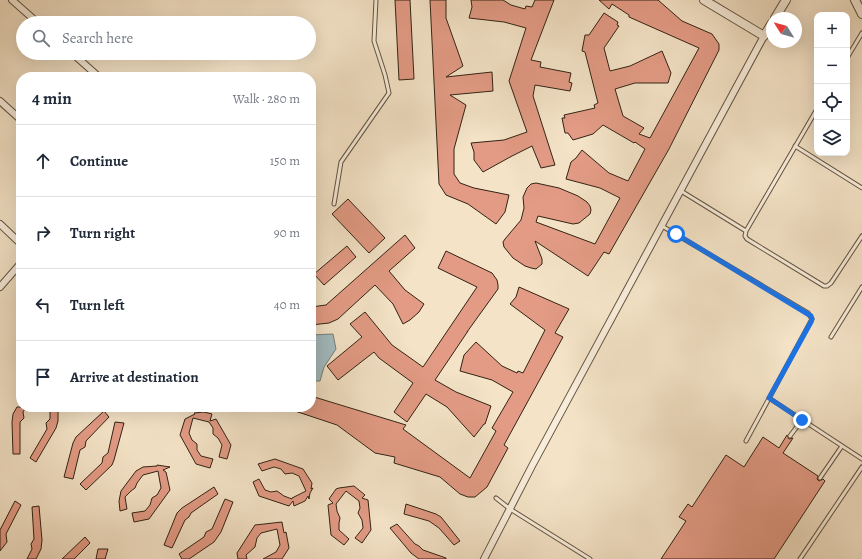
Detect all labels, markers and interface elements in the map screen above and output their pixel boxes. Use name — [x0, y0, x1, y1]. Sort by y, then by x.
north arrow — [766, 12, 802, 48]
map controls — [814, 12, 850, 156]
button: + — [814, 12, 850, 48]
search box — [16, 16, 316, 60]
icon: search — [30, 27, 52, 49]
text: Search here — [62, 28, 133, 48]
button: − — [814, 48, 850, 84]
button: locate — [814, 84, 850, 120]
text: 4 min — [32, 87, 72, 110]
text: Walk · 280 m — [233, 90, 300, 107]
button: layers — [814, 120, 850, 156]
icon: ahead — [32, 150, 54, 172]
text: Continue — [70, 151, 128, 171]
text: 150 m — [270, 152, 300, 169]
icon: right — [32, 222, 54, 244]
text: Turn right — [70, 223, 135, 243]
text: 90 m — [274, 224, 300, 241]
route start — [667, 225, 685, 243]
icon: left — [32, 294, 54, 316]
text: Turn left — [70, 295, 125, 315]
text: 40 m — [274, 296, 300, 313]
icon: arrive — [32, 366, 54, 388]
text: Arrive at destination — [70, 367, 199, 387]
route end — [793, 411, 811, 429]

